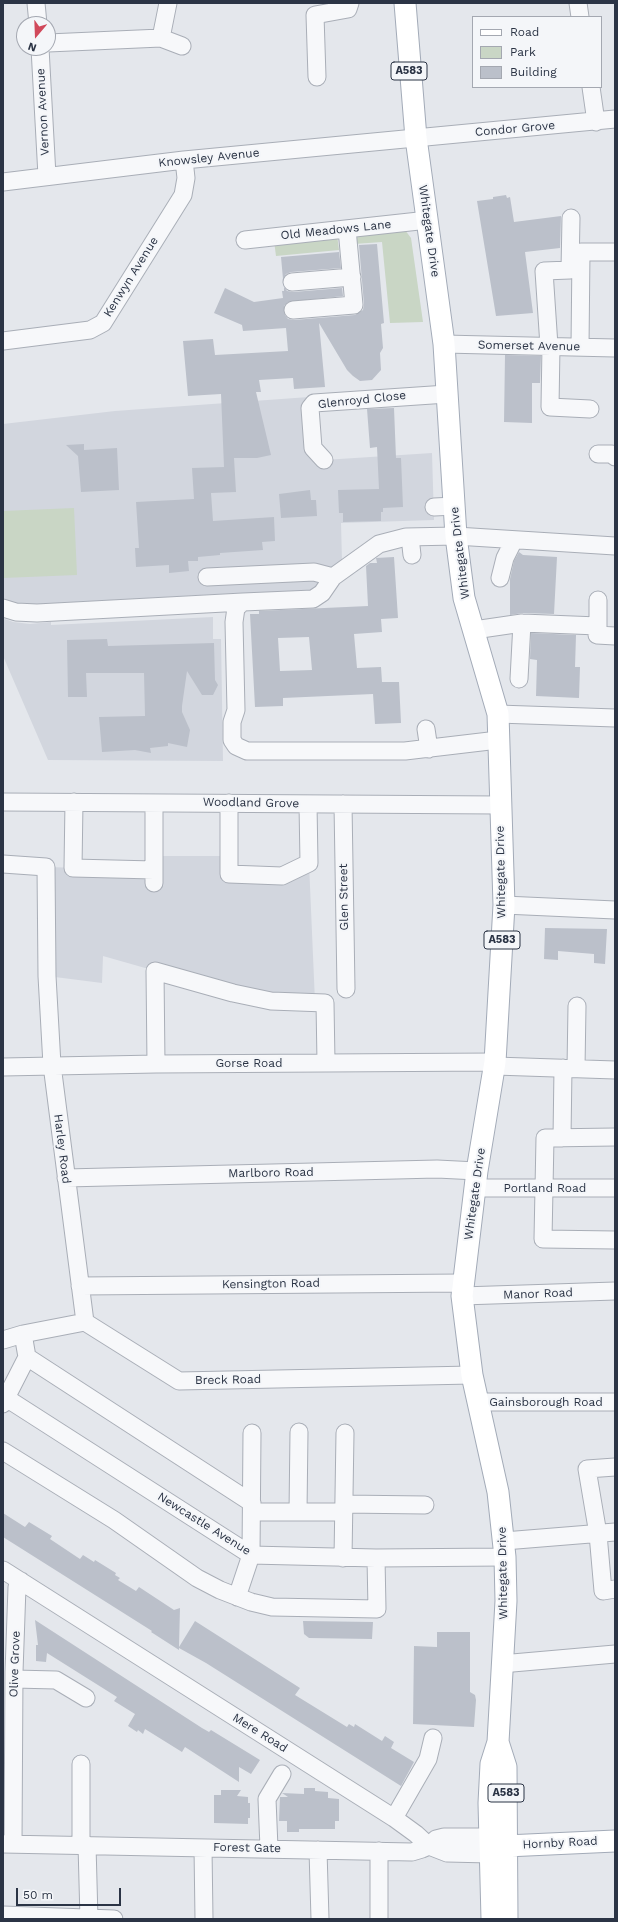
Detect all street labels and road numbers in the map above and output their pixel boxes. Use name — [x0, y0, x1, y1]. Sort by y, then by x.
road number: A583 — [391, 62, 427, 80]
street label: Vernon Avenue — [34, 68, 52, 156]
street label: Condor Grove — [474, 118, 556, 140]
street label: Knowsley Avenue — [158, 146, 260, 170]
street label: Whitegate Drive — [415, 184, 443, 278]
street label: Old Meadows Lane — [280, 217, 392, 243]
street label: Kenwyn Avenue — [101, 234, 161, 320]
street label: Somerset Avenue — [478, 338, 580, 354]
street label: Glenroyd Close — [317, 388, 407, 412]
street label: Whitegate Drive — [447, 506, 473, 600]
street label: Woodland Grove — [203, 795, 299, 811]
street label: Whitegate Drive — [493, 825, 509, 919]
street label: Glen Street — [336, 863, 352, 931]
road number: A583 — [484, 931, 520, 949]
street label: Gorse Road — [215, 1056, 283, 1070]
street label: Harley Road — [51, 1113, 73, 1185]
street label: Whitegate Drive — [461, 1147, 489, 1241]
street label: Marlboro Road — [228, 1165, 314, 1181]
street label: Portland Road — [504, 1181, 586, 1195]
street label: Kensington Road — [222, 1276, 320, 1292]
street label: Manor Road — [503, 1286, 573, 1302]
street label: Breck Road — [195, 1372, 261, 1388]
street label: Gainsborough Road — [489, 1395, 603, 1409]
street label: Newcastle Avenue — [155, 1489, 253, 1559]
street label: Whitegate Drive — [495, 1526, 511, 1620]
street label: Olive Grove — [7, 1630, 23, 1698]
street label: Mere Road — [230, 1710, 290, 1756]
road number: A583 — [488, 1784, 524, 1802]
street label: Hornby Road — [522, 1834, 598, 1852]
street label: Forest Gate — [213, 1840, 281, 1856]

